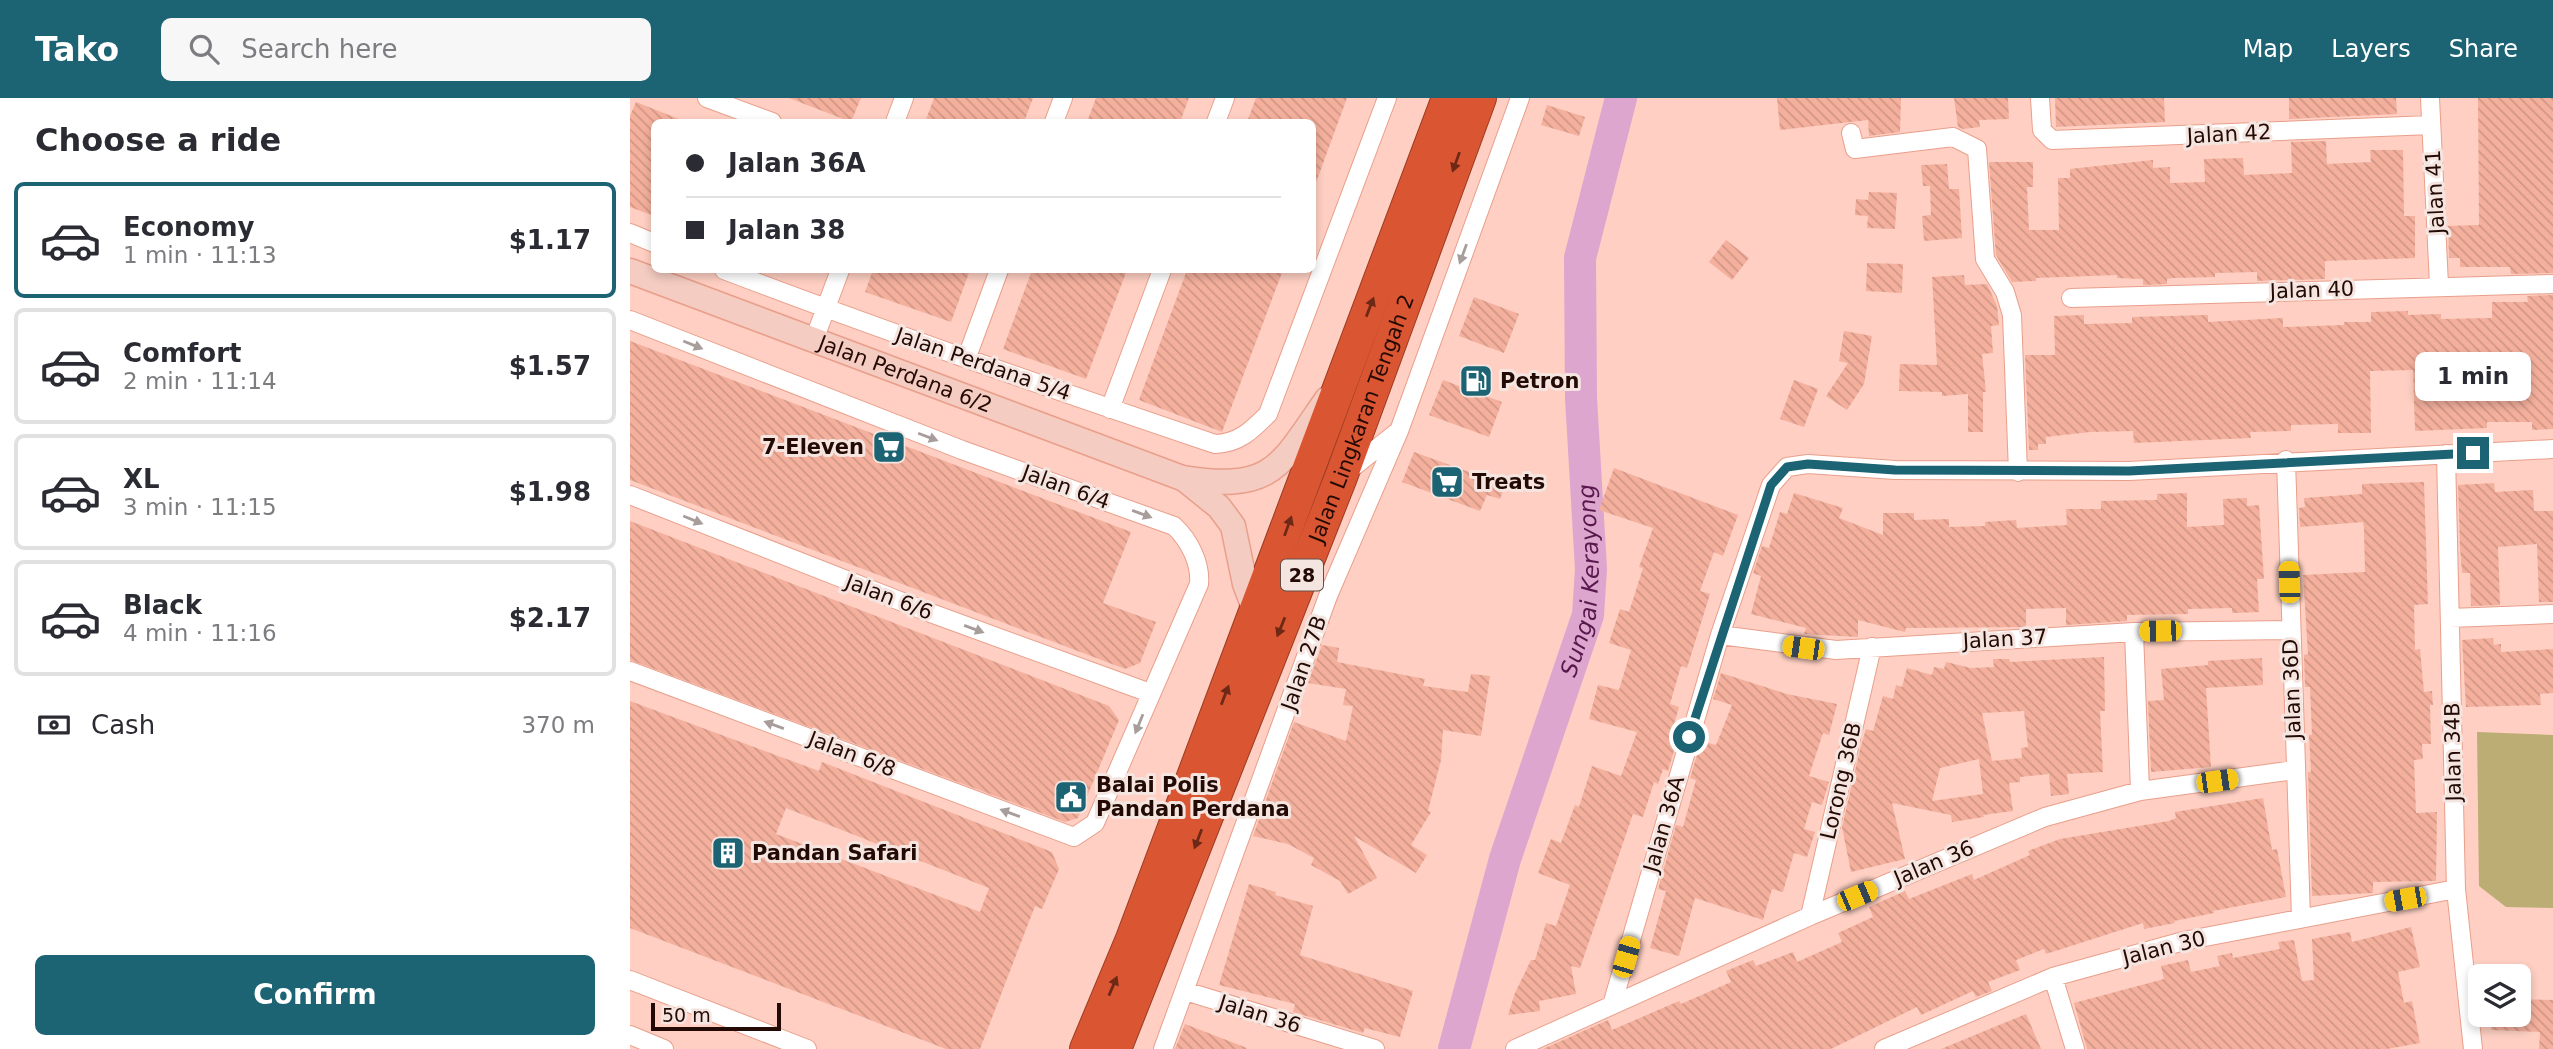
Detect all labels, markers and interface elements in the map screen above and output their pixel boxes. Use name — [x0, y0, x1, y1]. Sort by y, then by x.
search box — [161, 18, 651, 81]
text: Tako — [35, 30, 119, 69]
icon: search — [185, 30, 223, 68]
text: Search here — [241, 34, 397, 64]
text: Map — [2243, 35, 2293, 63]
text: Layers — [2331, 35, 2411, 63]
text: Share — [2449, 35, 2518, 63]
street label: Jalan 42 — [2184, 120, 2272, 148]
text: Choose a ride — [35, 121, 281, 159]
text: Jalan 36A — [728, 148, 866, 178]
street label: Jalan 41 — [2421, 149, 2449, 237]
one-way arrow — [1451, 152, 1462, 173]
icon: car — [39, 209, 102, 272]
text: Economy — [123, 212, 254, 242]
text: Jalan 38 — [728, 215, 845, 245]
text: $1.17 — [509, 225, 591, 255]
text: 1 min · 11:13 — [123, 242, 277, 268]
one-way arrow — [1458, 244, 1469, 265]
street label: Jalan 40 — [2267, 277, 2355, 304]
street label: Jalan Lingkaran Tengah 2 — [1304, 291, 1419, 548]
one-way arrow — [1364, 297, 1375, 318]
street label: Jalan Perdana 5/4 — [890, 322, 1074, 405]
street label: Jalan Perdana 6/2 — [813, 330, 996, 418]
icon: car — [39, 335, 102, 398]
text: Comfort — [123, 338, 241, 368]
one-way arrow — [683, 340, 704, 351]
text: $1.57 — [509, 351, 591, 381]
callout: 1 min — [2415, 352, 2531, 400]
fuel station icon: Petron — [1457, 362, 1495, 400]
text: 1 min — [2437, 363, 2509, 389]
text: 2 min · 11:14 — [123, 368, 277, 394]
place label: Petron — [1500, 369, 1579, 393]
supermarket icon: 7-Eleven — [870, 428, 908, 466]
one-way arrow — [918, 431, 939, 442]
place label: 7-Eleven — [762, 435, 864, 459]
route end — [2457, 437, 2489, 469]
street label: Jalan 6/4 — [1017, 459, 1113, 514]
icon: car — [39, 461, 102, 524]
supermarket icon: Treats — [1428, 463, 1466, 501]
text: XL — [123, 464, 160, 494]
place label: Treats — [1472, 470, 1545, 494]
text: $1.98 — [509, 477, 591, 507]
water label: Sungai Kerayong — [1555, 483, 1604, 680]
text: 3 min · 11:15 — [123, 494, 277, 520]
one-way arrow — [1131, 509, 1152, 520]
one-way arrow — [683, 514, 704, 525]
one-way arrow — [1283, 516, 1294, 537]
road number: 28 — [1281, 560, 1323, 590]
car — [2278, 561, 2301, 603]
street label: Jalan 6/6 — [840, 569, 936, 625]
icon: car — [39, 587, 102, 650]
text: Black — [123, 590, 202, 620]
text: $2.17 — [509, 603, 591, 633]
street label: Jalan 27B — [1276, 612, 1331, 716]
one-way arrow — [1276, 617, 1287, 638]
text: 4 min · 11:16 — [123, 620, 277, 646]
car — [2139, 620, 2182, 642]
one-way arrow — [964, 624, 985, 635]
street label: Jalan 37 — [1960, 625, 2048, 653]
car — [1781, 635, 1826, 661]
street label: Jalan 36D — [2278, 638, 2306, 742]
one-way arrow — [1219, 685, 1230, 706]
street label: Jalan 34B — [2440, 702, 2466, 804]
icon: cash — [35, 706, 73, 744]
text: Cash — [91, 710, 155, 740]
text: 370 m — [521, 712, 595, 738]
one-way arrow — [1133, 713, 1144, 734]
one-way arrow — [764, 719, 785, 730]
street label: Lorong 36B — [1816, 720, 1866, 842]
route start — [1673, 721, 1705, 753]
street label: Jalan 6/8 — [803, 726, 899, 782]
car — [2195, 768, 2240, 794]
place label: Balai Polis Pandan Perdana — [1096, 773, 1290, 821]
street label: Jalan 36A — [1638, 773, 1689, 877]
public building icon: Balai Polis Pandan Perdana — [1052, 778, 1090, 816]
one-way arrow — [1000, 808, 1021, 819]
one-way arrow — [1192, 828, 1203, 849]
building icon: Pandan Safari — [709, 834, 747, 872]
street label: Jalan 36 — [1889, 835, 1978, 891]
place label: Pandan Safari — [752, 841, 918, 865]
car — [1834, 878, 1881, 914]
car — [2383, 885, 2428, 913]
street label: Jalan 30 — [2118, 926, 2208, 970]
car — [1611, 934, 1642, 980]
button: Confirm — [35, 955, 595, 1035]
map controls — [2468, 964, 2531, 1027]
button: layers — [2468, 964, 2531, 1027]
one-way arrow — [1107, 975, 1118, 996]
street label: Jalan 36 — [1214, 990, 1304, 1038]
scale bar — [651, 1000, 780, 1032]
text: 50 m — [662, 1004, 711, 1026]

